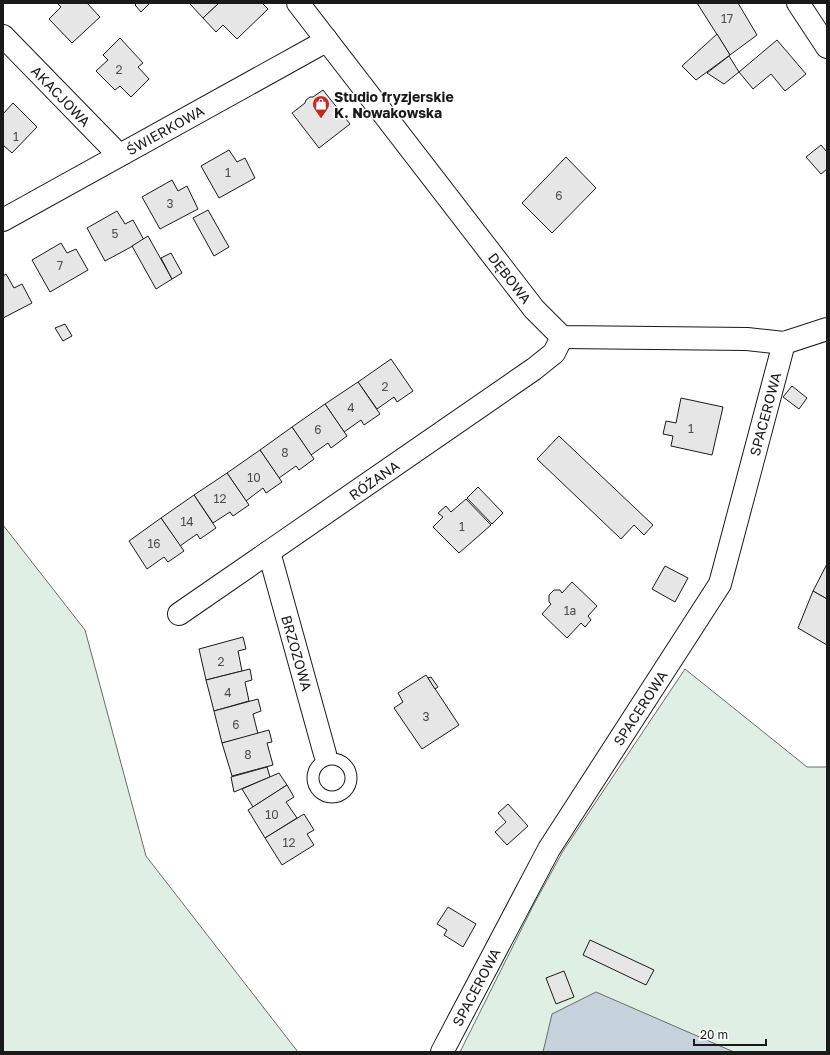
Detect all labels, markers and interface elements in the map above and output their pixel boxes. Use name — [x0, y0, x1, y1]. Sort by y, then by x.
house number: 17 — [721, 11, 733, 26]
street label: AKACJOWA — [28, 62, 95, 130]
house number: 2 — [116, 62, 123, 77]
place label: Studio fryzjerskie K. Nowakowska — [334, 88, 454, 121]
shop icon: Studio fryzjerskie K. Nowakowska — [311, 94, 331, 119]
street label: ŚWIERKOWA — [123, 101, 207, 158]
house number: 1 — [13, 129, 19, 144]
house number: 1 — [225, 165, 231, 180]
house number: 6 — [555, 188, 563, 203]
house number: 3 — [166, 196, 174, 211]
house number: 5 — [112, 226, 119, 241]
street label: DĘBOWA — [485, 249, 536, 307]
house number: 7 — [57, 258, 63, 273]
street label: SPACEROWA — [746, 370, 784, 458]
house number: 2 — [382, 379, 389, 394]
house number: 4 — [347, 400, 355, 415]
house number: 1 — [688, 421, 694, 436]
house number: 6 — [314, 422, 322, 437]
house number: 8 — [281, 445, 289, 460]
street label: RÓŻANA — [346, 456, 403, 503]
house number: 10 — [247, 470, 261, 485]
house number: 12 — [214, 491, 226, 506]
house number: 14 — [180, 514, 194, 529]
house number: 1 — [459, 519, 465, 534]
house number: 16 — [147, 536, 161, 551]
house number: 1a — [564, 603, 576, 618]
street label: BRZOZOWA — [278, 613, 316, 693]
house number: 2 — [218, 654, 225, 669]
street label: SPACEROWA — [609, 667, 671, 749]
house number: 4 — [224, 685, 232, 700]
house number: 3 — [422, 709, 430, 724]
house number: 6 — [232, 717, 240, 732]
house number: 8 — [244, 747, 252, 762]
house number: 10 — [265, 807, 279, 822]
house number: 12 — [283, 835, 295, 850]
street label: SPACEROWA — [448, 945, 504, 1029]
scale bar — [694, 1021, 766, 1047]
text: 20 m — [700, 1027, 728, 1042]

